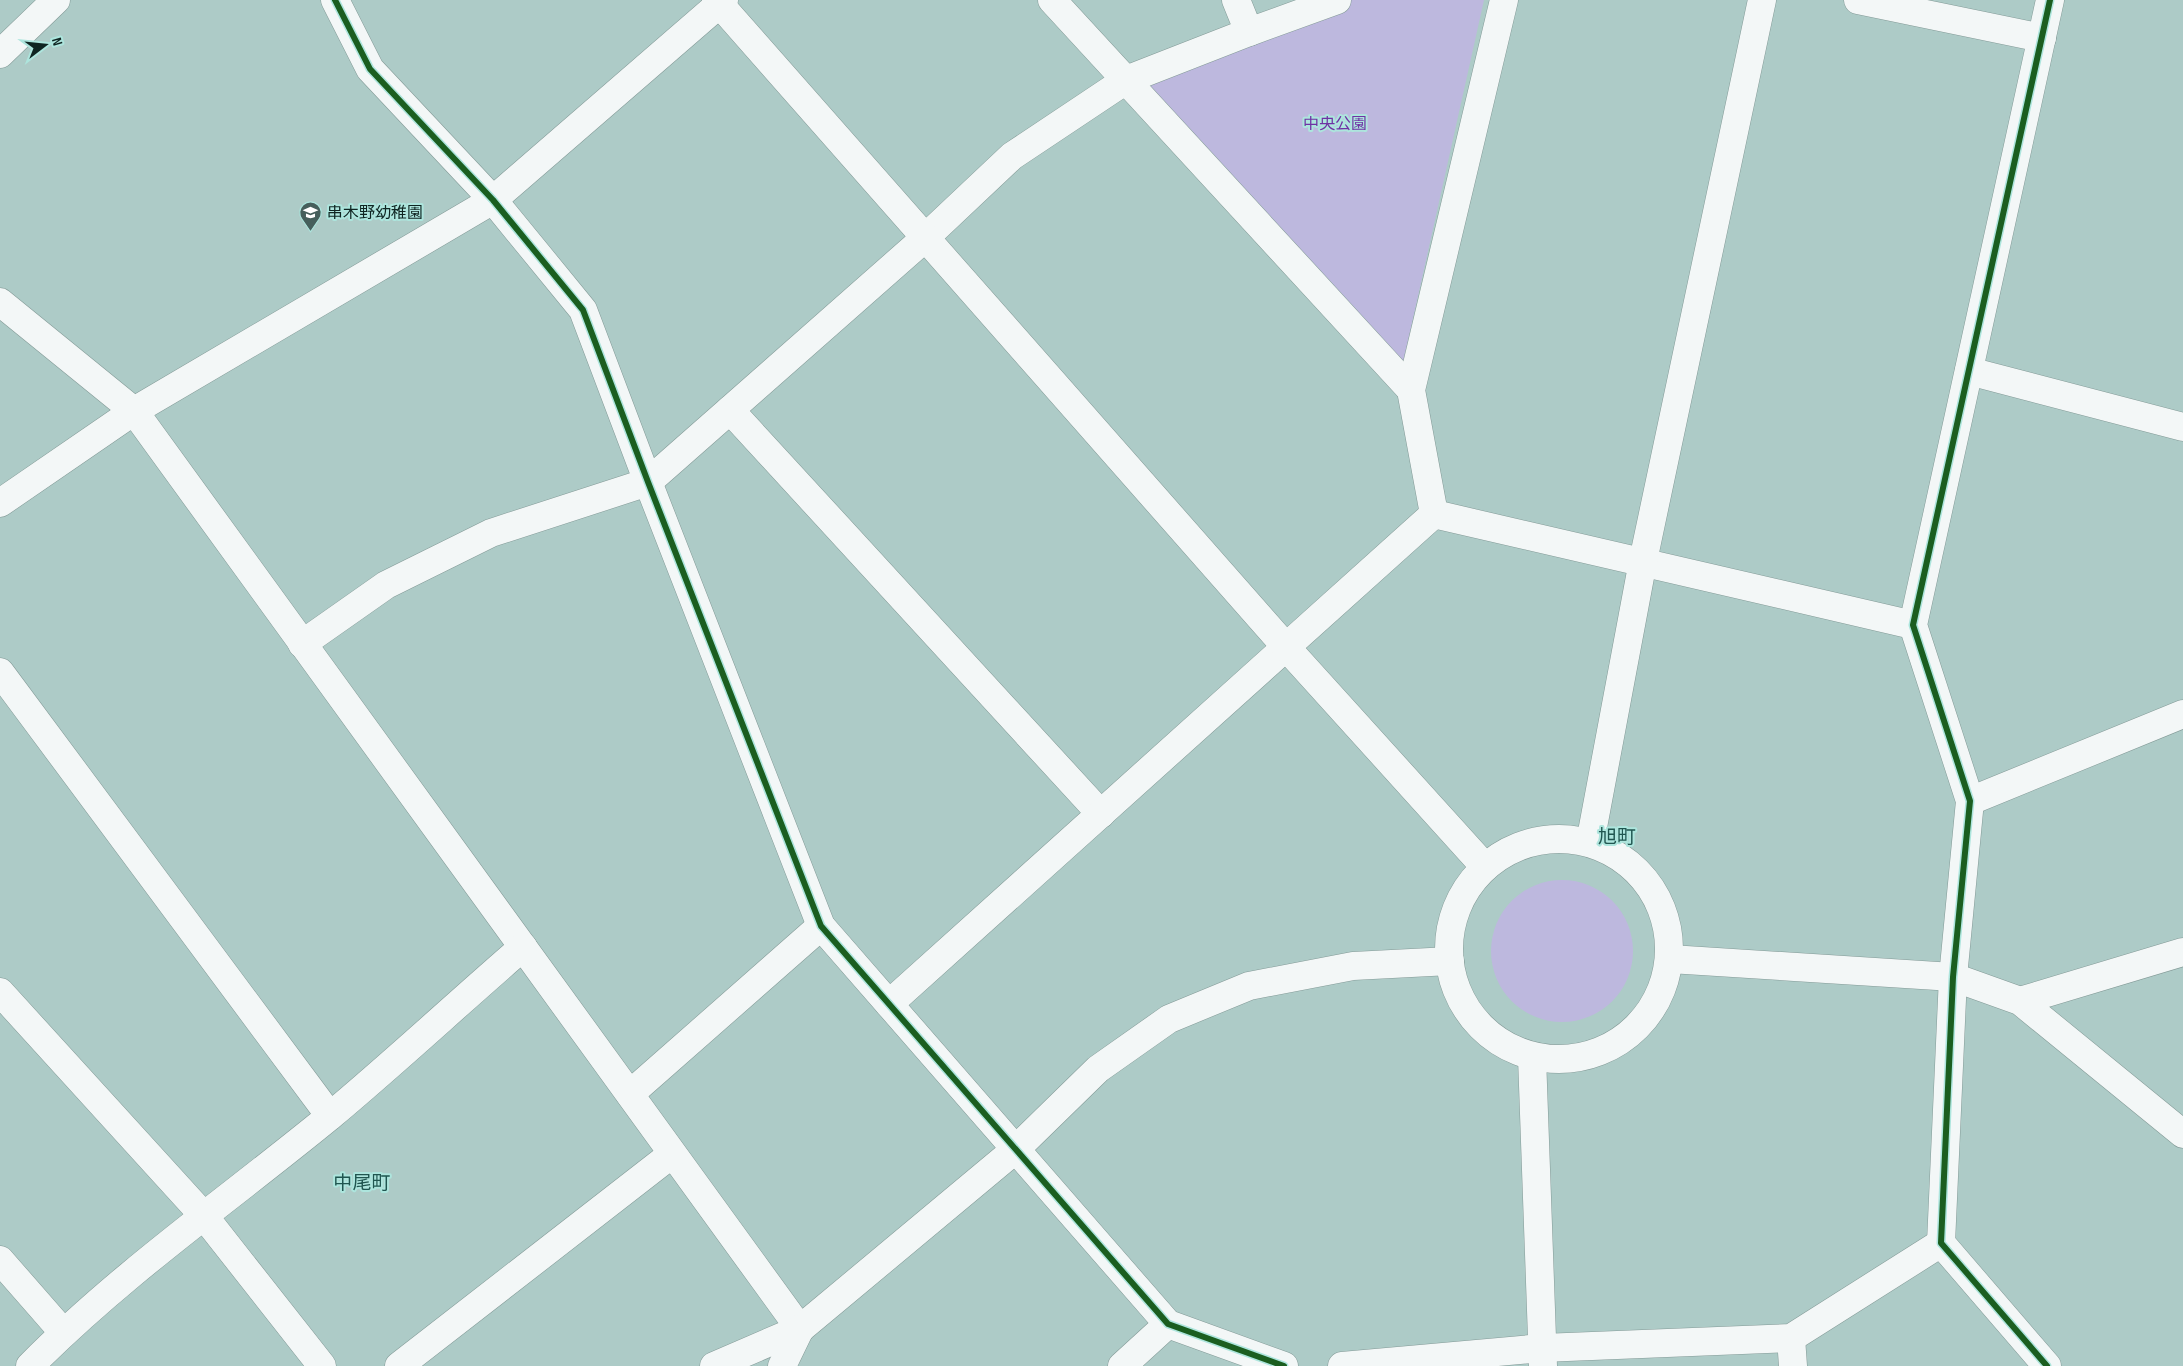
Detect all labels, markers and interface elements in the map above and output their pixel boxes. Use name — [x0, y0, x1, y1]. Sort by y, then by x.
north arrow — [20, 20, 70, 70]
text: N — [48, 36, 66, 47]
park label: 中央公園 — [1303, 115, 1367, 134]
school or university icon: 串木野幼稚園 — [299, 201, 323, 232]
place label: 串木野幼稚園 — [327, 204, 423, 223]
district label: 旭町 — [1598, 826, 1636, 849]
district label: 中尾町 — [333, 1172, 391, 1195]

